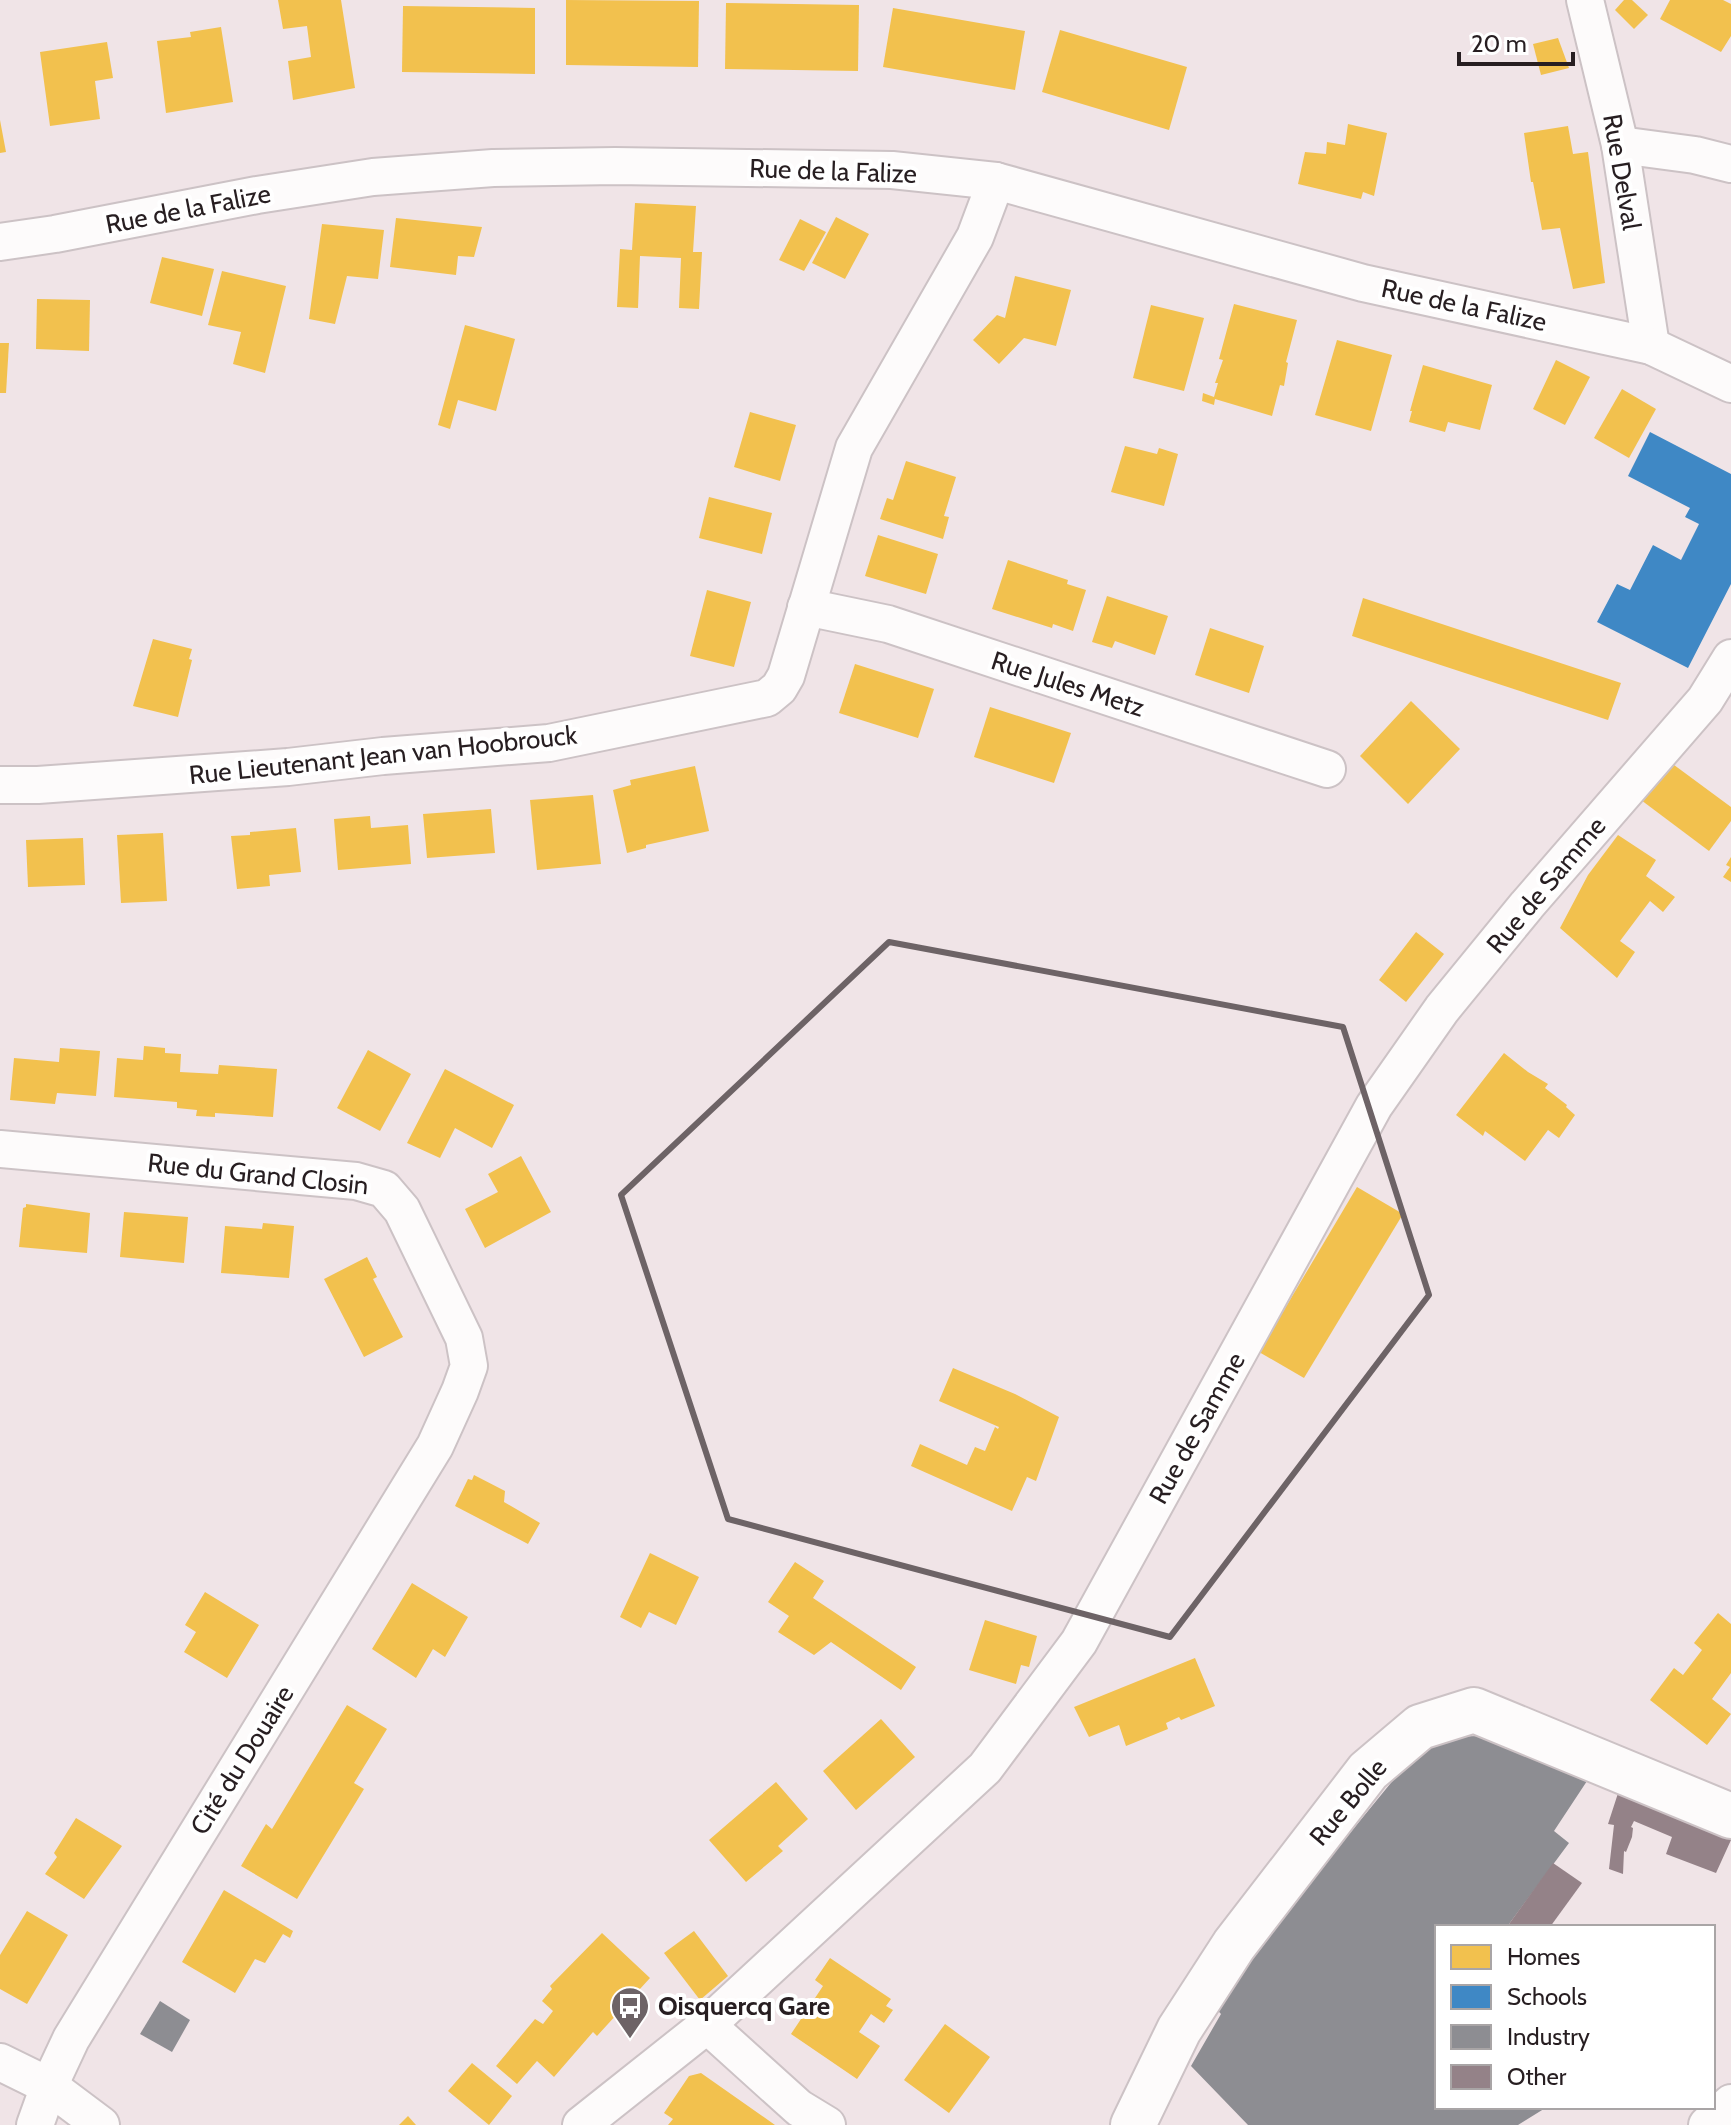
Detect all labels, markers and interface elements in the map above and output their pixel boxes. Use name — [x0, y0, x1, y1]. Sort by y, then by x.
scale bar — [1459, 16, 1573, 66]
text: 20 m — [1471, 29, 1527, 58]
street label: Rue Delval — [1596, 111, 1648, 233]
street label: Rue de la Falize — [749, 152, 917, 190]
street label: Rue de la Falize — [103, 177, 273, 241]
street label: Rue de la Falize — [1379, 272, 1549, 338]
street label: Rue Jules Metz — [987, 644, 1149, 724]
street label: Rue Lieutenant Jean van Hoobrouck — [188, 719, 579, 791]
street label: Rue de Samme — [1480, 810, 1612, 960]
street label: Rue du Grand Closin — [146, 1146, 370, 1202]
street label: Rue de Samme — [1142, 1347, 1252, 1509]
street label: Cité du Douaire — [183, 1679, 301, 1841]
street label: Rue Bolle — [1302, 1752, 1394, 1852]
legend — [1435, 1925, 1715, 2109]
text: Homes — [1507, 1942, 1580, 1971]
text: Schools — [1507, 1982, 1587, 2011]
bus stop icon: Oisquercq Gare — [609, 1985, 651, 2040]
place label: Oisquercq Gare — [658, 1990, 830, 2022]
text: Industry — [1507, 2022, 1590, 2051]
text: Other — [1507, 2062, 1567, 2091]

